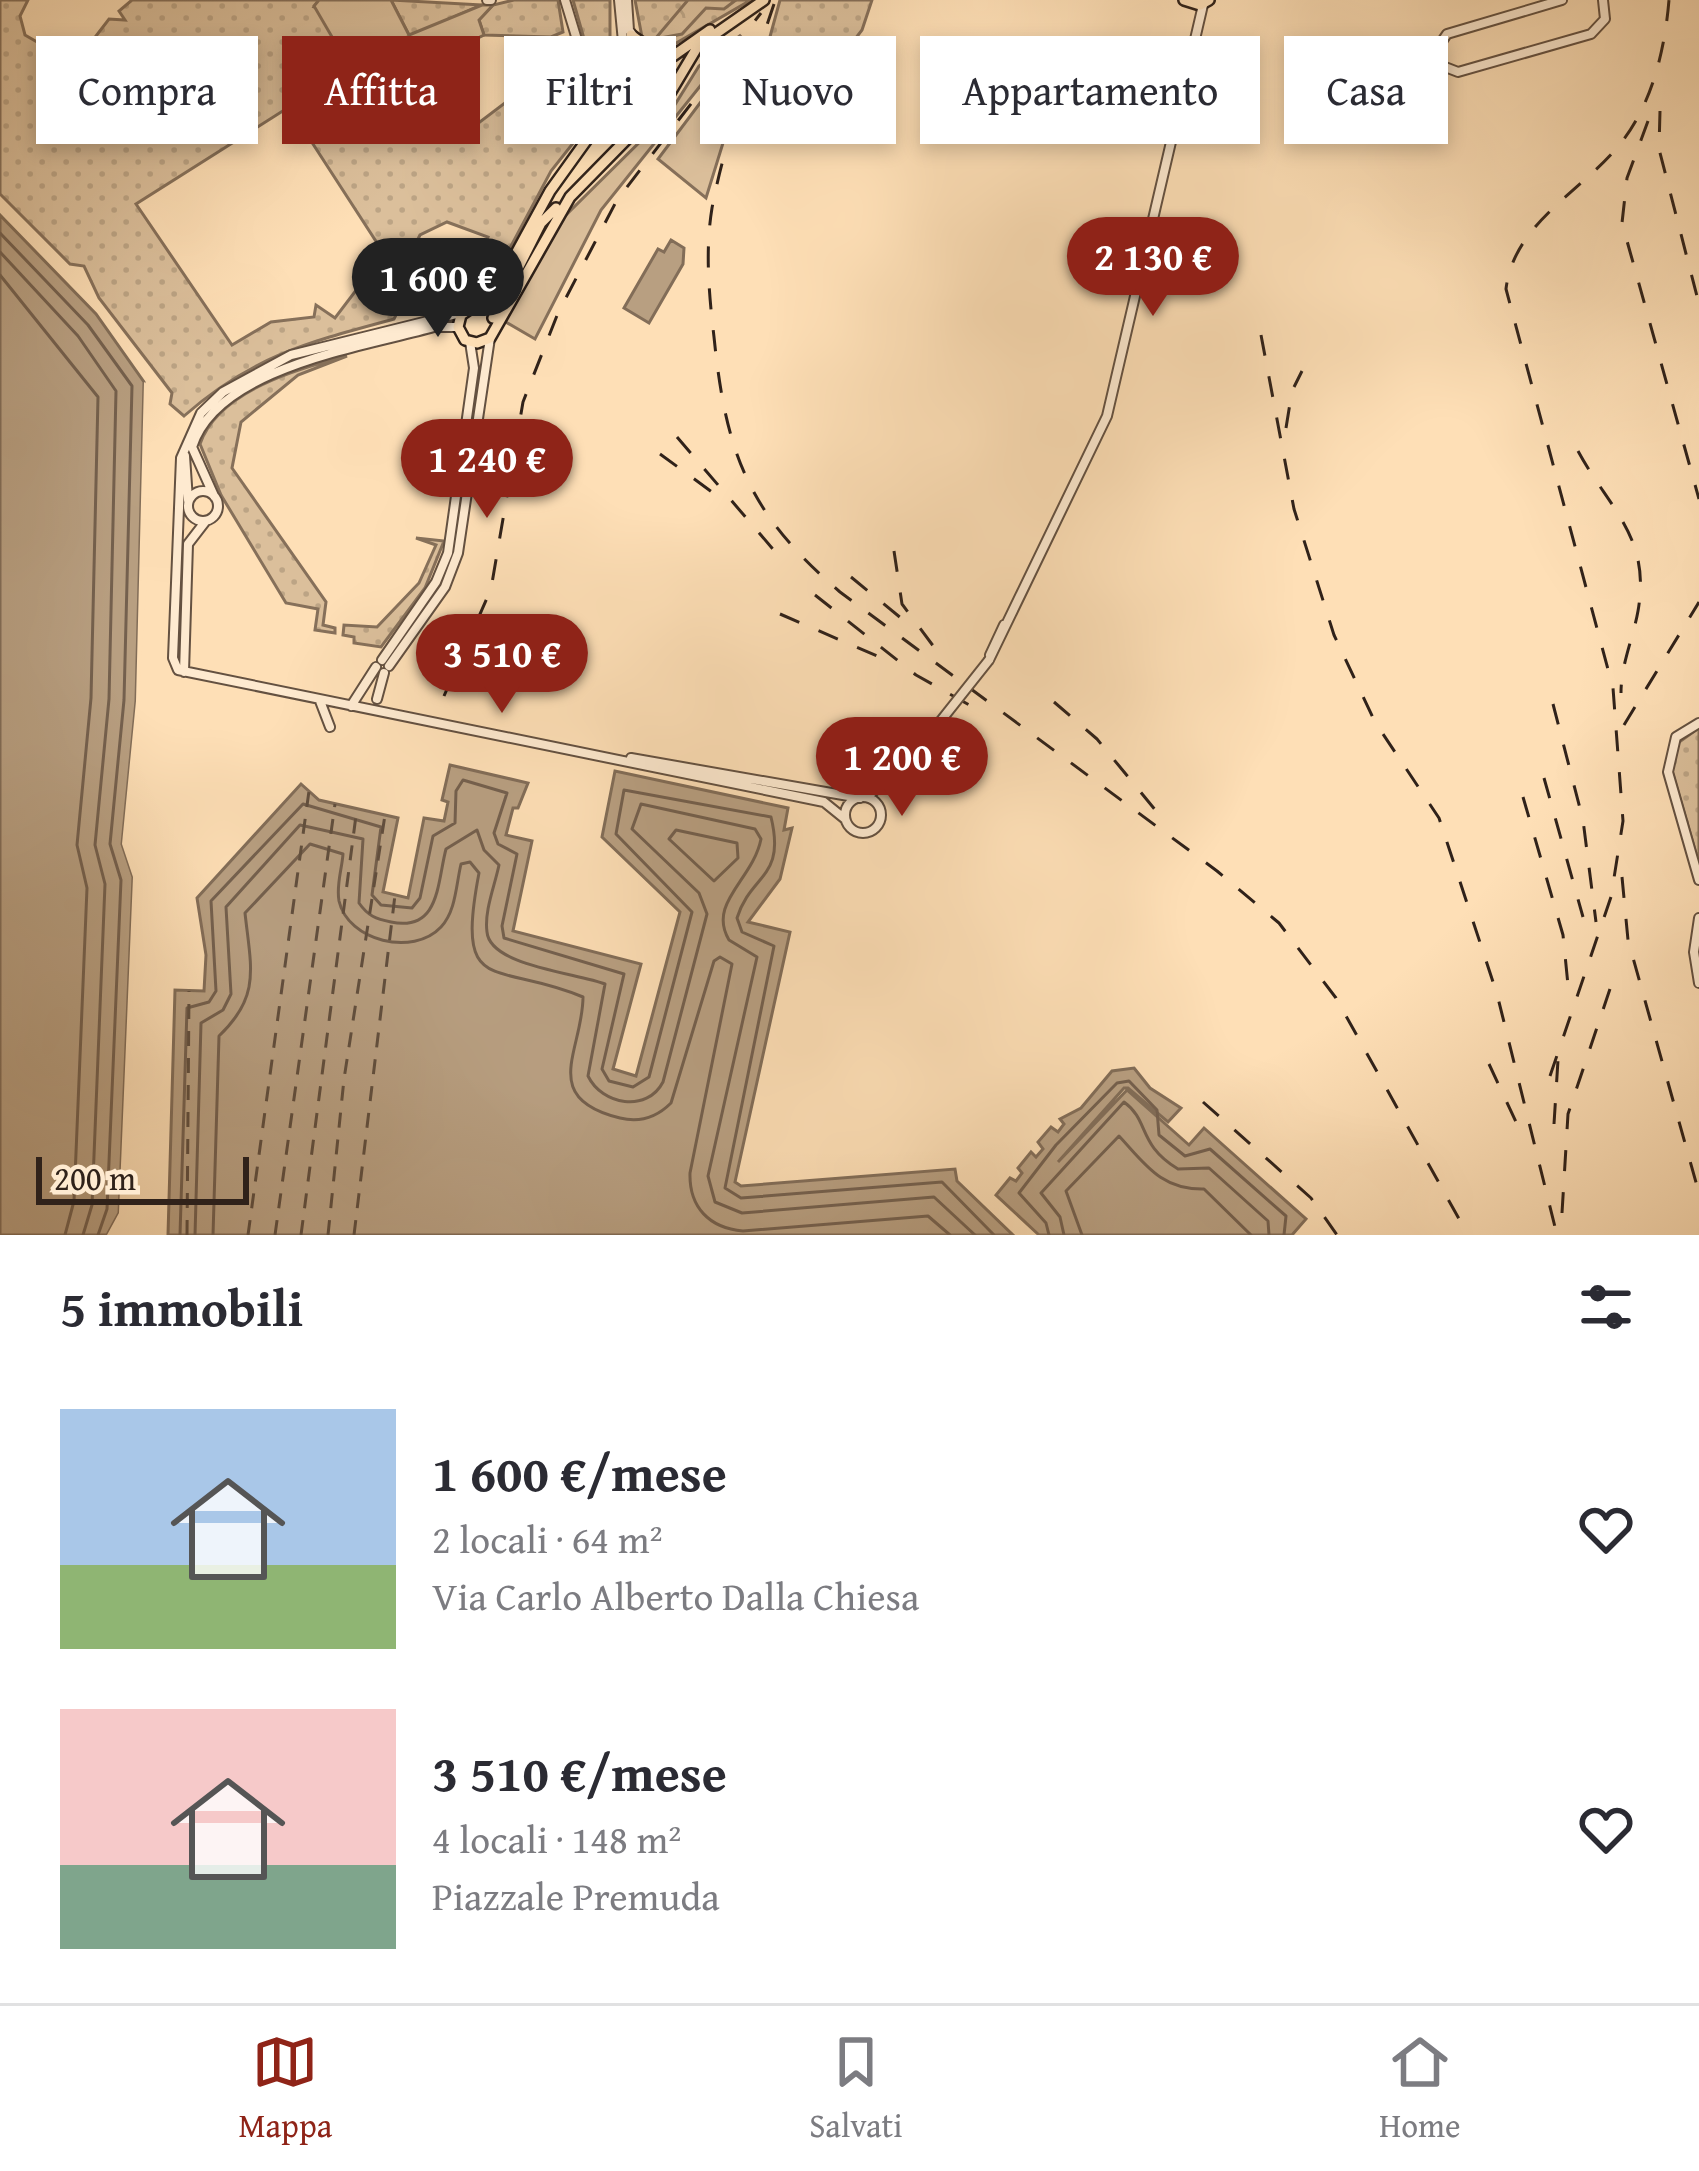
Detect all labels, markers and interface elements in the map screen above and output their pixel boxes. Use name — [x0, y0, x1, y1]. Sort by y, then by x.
chip: Compra — [36, 36, 258, 144]
chip: Affitta — [282, 36, 480, 144]
chip: Filtri — [504, 36, 676, 144]
chip: Nuovo — [700, 36, 896, 144]
chip: Appartamento — [920, 36, 1260, 144]
chip: Casa — [1284, 36, 1448, 144]
pin: 2 130 € — [1042, 217, 1264, 319]
text: 2 130 € — [1094, 227, 1212, 284]
pin: 1 600 € — [327, 238, 549, 340]
text: 1 600 € — [379, 248, 497, 305]
pin: 1 240 € — [376, 419, 598, 521]
text: 1 240 € — [428, 429, 546, 486]
pin: 3 510 € — [391, 614, 613, 716]
text: 3 510 € — [443, 624, 561, 681]
pin: 1 200 € — [791, 717, 1013, 819]
text: 1 200 € — [843, 727, 961, 784]
scale bar — [36, 1151, 249, 1204]
text: 200 m — [54, 1154, 136, 1202]
text: 5 immobili — [60, 1270, 303, 1345]
icon: filters — [1573, 1274, 1639, 1340]
text: 1 600 €/mese — [432, 1435, 727, 1510]
icon: home — [156, 1457, 300, 1601]
icon: heart — [1573, 1496, 1639, 1562]
text: 2 locali · 64 m² — [432, 1510, 663, 1567]
text: Via Carlo Alberto Dalla Chiesa — [432, 1567, 919, 1624]
text: 3 510 €/mese — [432, 1735, 727, 1810]
icon: home — [156, 1757, 300, 1901]
icon: heart — [1573, 1796, 1639, 1862]
text: 4 locali · 148 m² — [432, 1810, 681, 1867]
text: Piazzale Premuda — [432, 1867, 720, 1924]
tab: Mappa — [238, 2029, 332, 2149]
tab: Salvati — [809, 2029, 902, 2149]
tab: Home — [1379, 2029, 1461, 2149]

